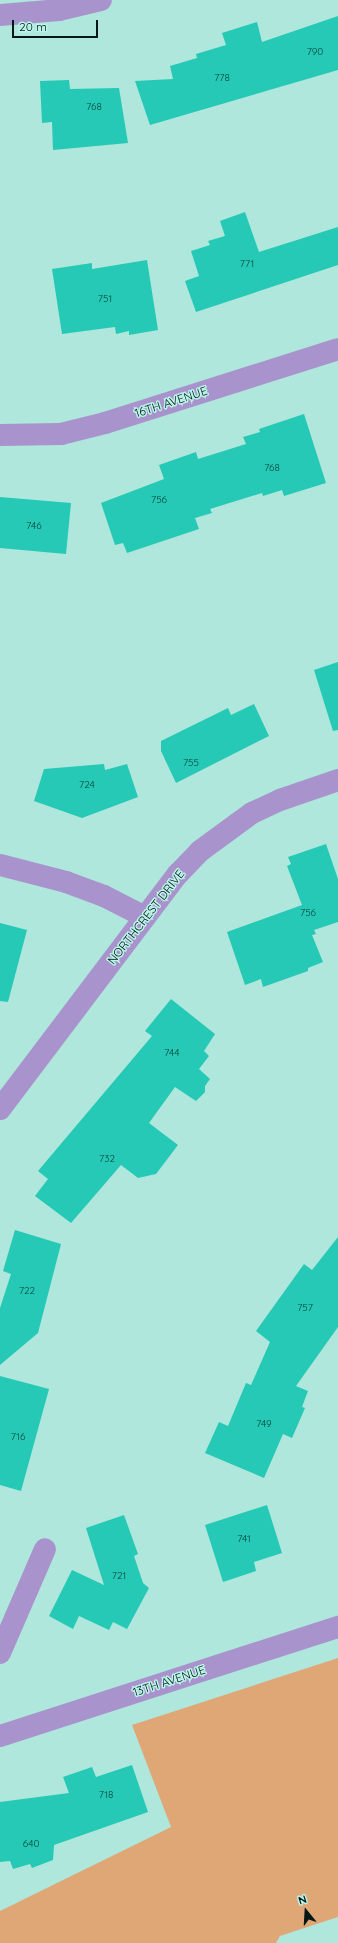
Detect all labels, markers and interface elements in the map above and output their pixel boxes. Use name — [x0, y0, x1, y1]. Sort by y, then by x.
scale bar — [14, 12, 100, 38]
text: 20 m — [19, 19, 47, 34]
house number: 790 — [307, 46, 323, 58]
house number: 778 — [214, 72, 230, 84]
house number: 768 — [86, 101, 102, 113]
house number: 771 — [240, 258, 254, 270]
house number: 751 — [98, 293, 112, 305]
street label: 16TH AVENUE — [133, 383, 209, 421]
house number: 768 — [264, 462, 280, 474]
house number: 756 — [151, 494, 167, 506]
house number: 746 — [26, 520, 42, 532]
house number: 755 — [183, 757, 199, 769]
house number: 724 — [79, 779, 95, 791]
street label: NORTHCREST DRIVE — [105, 867, 187, 967]
house number: 756 — [300, 907, 316, 919]
house number: 744 — [164, 1047, 180, 1059]
house number: 732 — [99, 1153, 115, 1165]
house number: 722 — [19, 1285, 35, 1297]
house number: 757 — [297, 1302, 313, 1314]
house number: 749 — [256, 1418, 272, 1430]
house number: 716 — [11, 1431, 25, 1443]
house number: 741 — [237, 1533, 251, 1545]
house number: 721 — [112, 1570, 126, 1582]
street label: 13TH AVENUE — [131, 1662, 207, 1700]
house number: 718 — [99, 1789, 113, 1801]
house number: 640 — [23, 1838, 39, 1850]
north arrow — [286, 1891, 326, 1931]
text: N — [296, 1892, 308, 1907]

